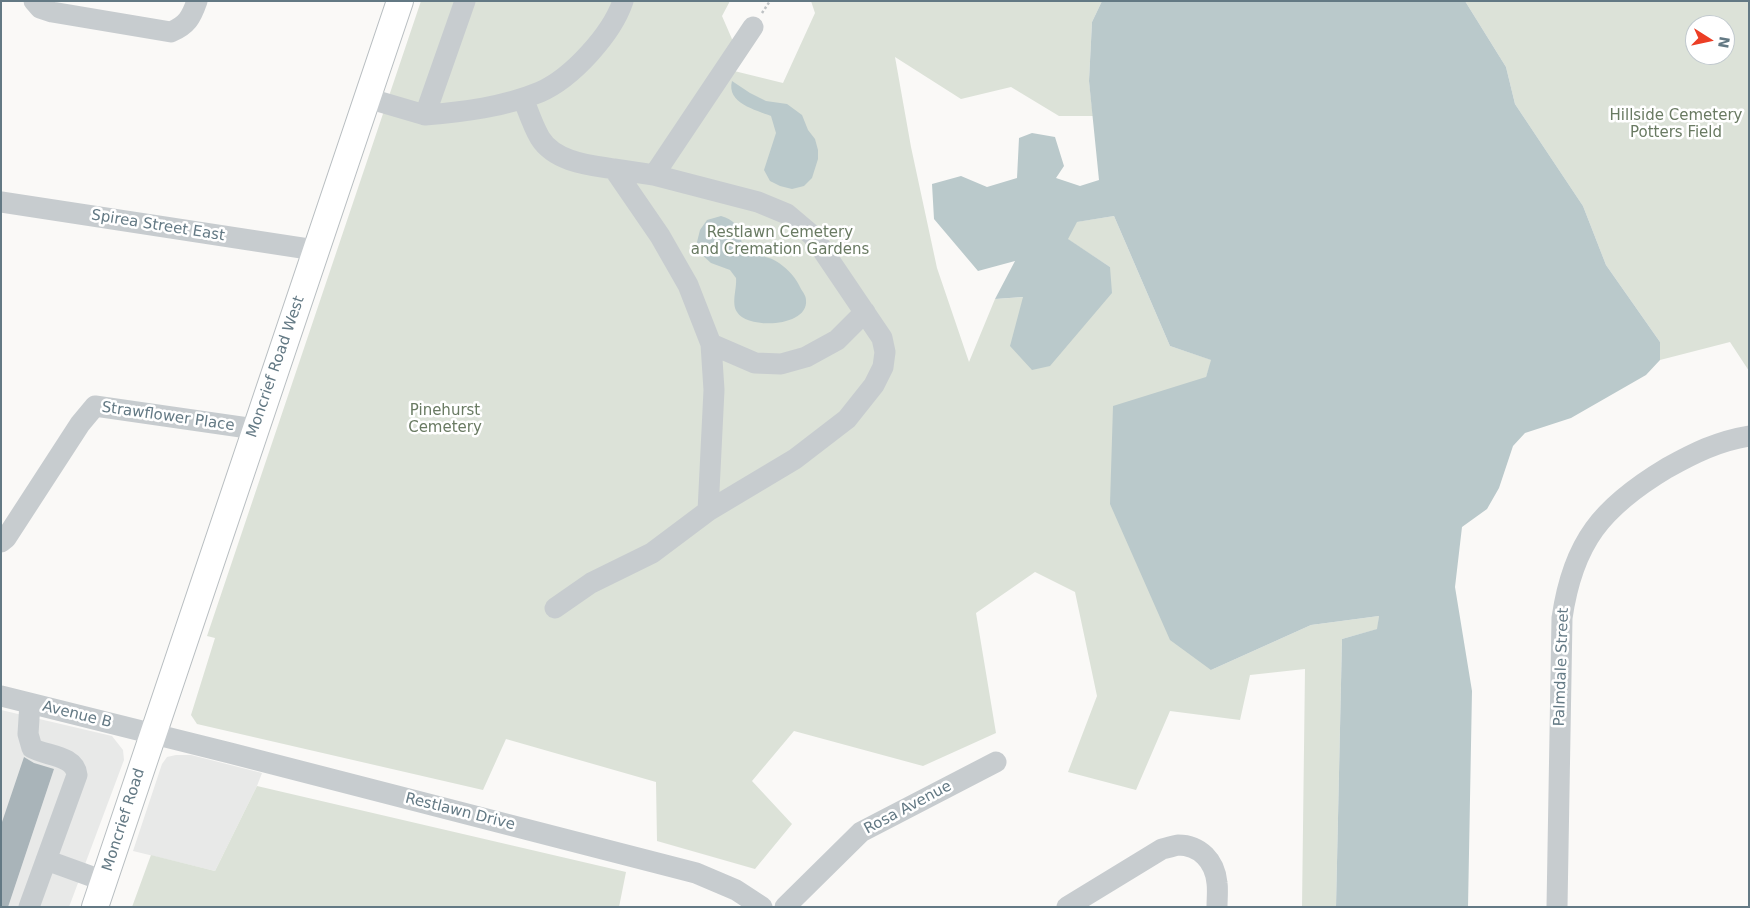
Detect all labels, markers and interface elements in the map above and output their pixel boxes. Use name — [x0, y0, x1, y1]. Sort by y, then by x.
north arrow — [1685, 15, 1735, 65]
text: N — [1715, 35, 1733, 50]
park label: Hillside Cemetery Potters Field — [1610, 107, 1742, 142]
street label: Spirea Street East — [90, 207, 226, 245]
park label: Restlawn Cemetery and Cremation Gardens — [691, 224, 869, 259]
street label: Moncrief Road West — [243, 294, 309, 440]
street label: Strawflower Place — [100, 399, 236, 435]
park label: Pinehurst Cemetery — [408, 402, 482, 437]
street label: Palmdale Street — [1551, 607, 1573, 727]
street label: Avenue B — [40, 698, 114, 732]
street label: Moncrief Road — [99, 766, 149, 874]
street label: Rosa Avenue — [861, 777, 955, 839]
street label: Restlawn Drive — [403, 790, 517, 834]

